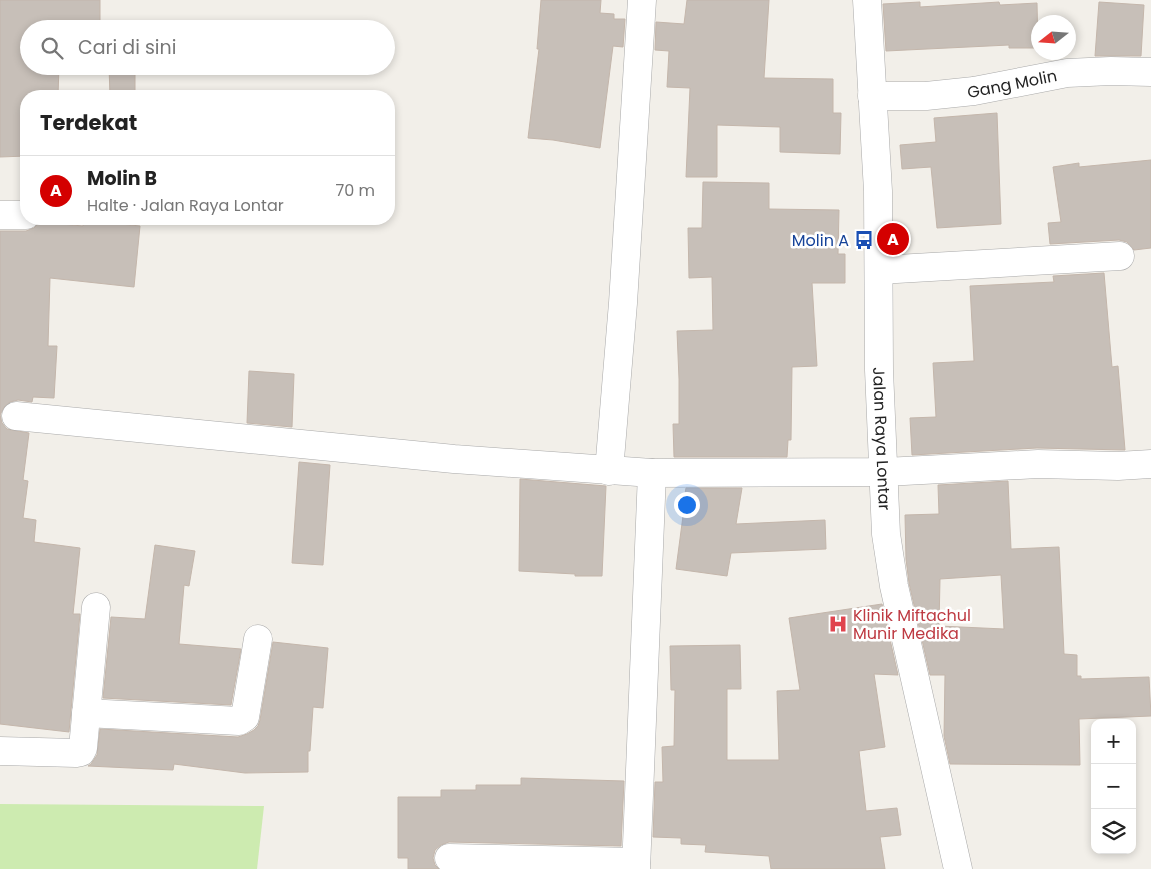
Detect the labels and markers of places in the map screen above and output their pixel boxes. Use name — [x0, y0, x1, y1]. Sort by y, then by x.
pin: A — [877, 220, 909, 258]
place label: Molin A — [792, 229, 849, 252]
bus stop icon: Molin A — [853, 229, 875, 251]
place label: Klinik Miftachul Munir Medika — [853, 604, 971, 645]
hospital icon: Klinik Miftachul Munir Medika — [827, 613, 849, 635]

